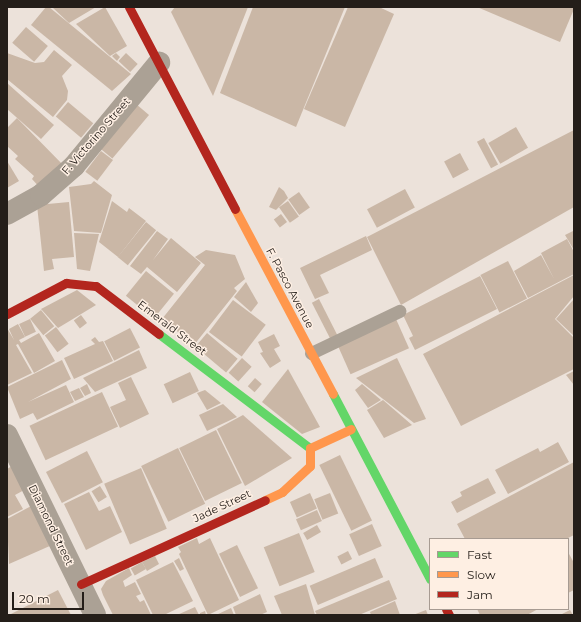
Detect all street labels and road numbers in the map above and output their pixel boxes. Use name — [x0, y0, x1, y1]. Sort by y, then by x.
street label: F. Victorino Street — [59, 95, 133, 177]
street label: F. Pasco Avenue — [263, 246, 317, 330]
street label: Emerald Street — [135, 298, 209, 358]
street label: Diamond Street — [26, 482, 76, 568]
street label: Jade Street — [191, 487, 253, 525]

